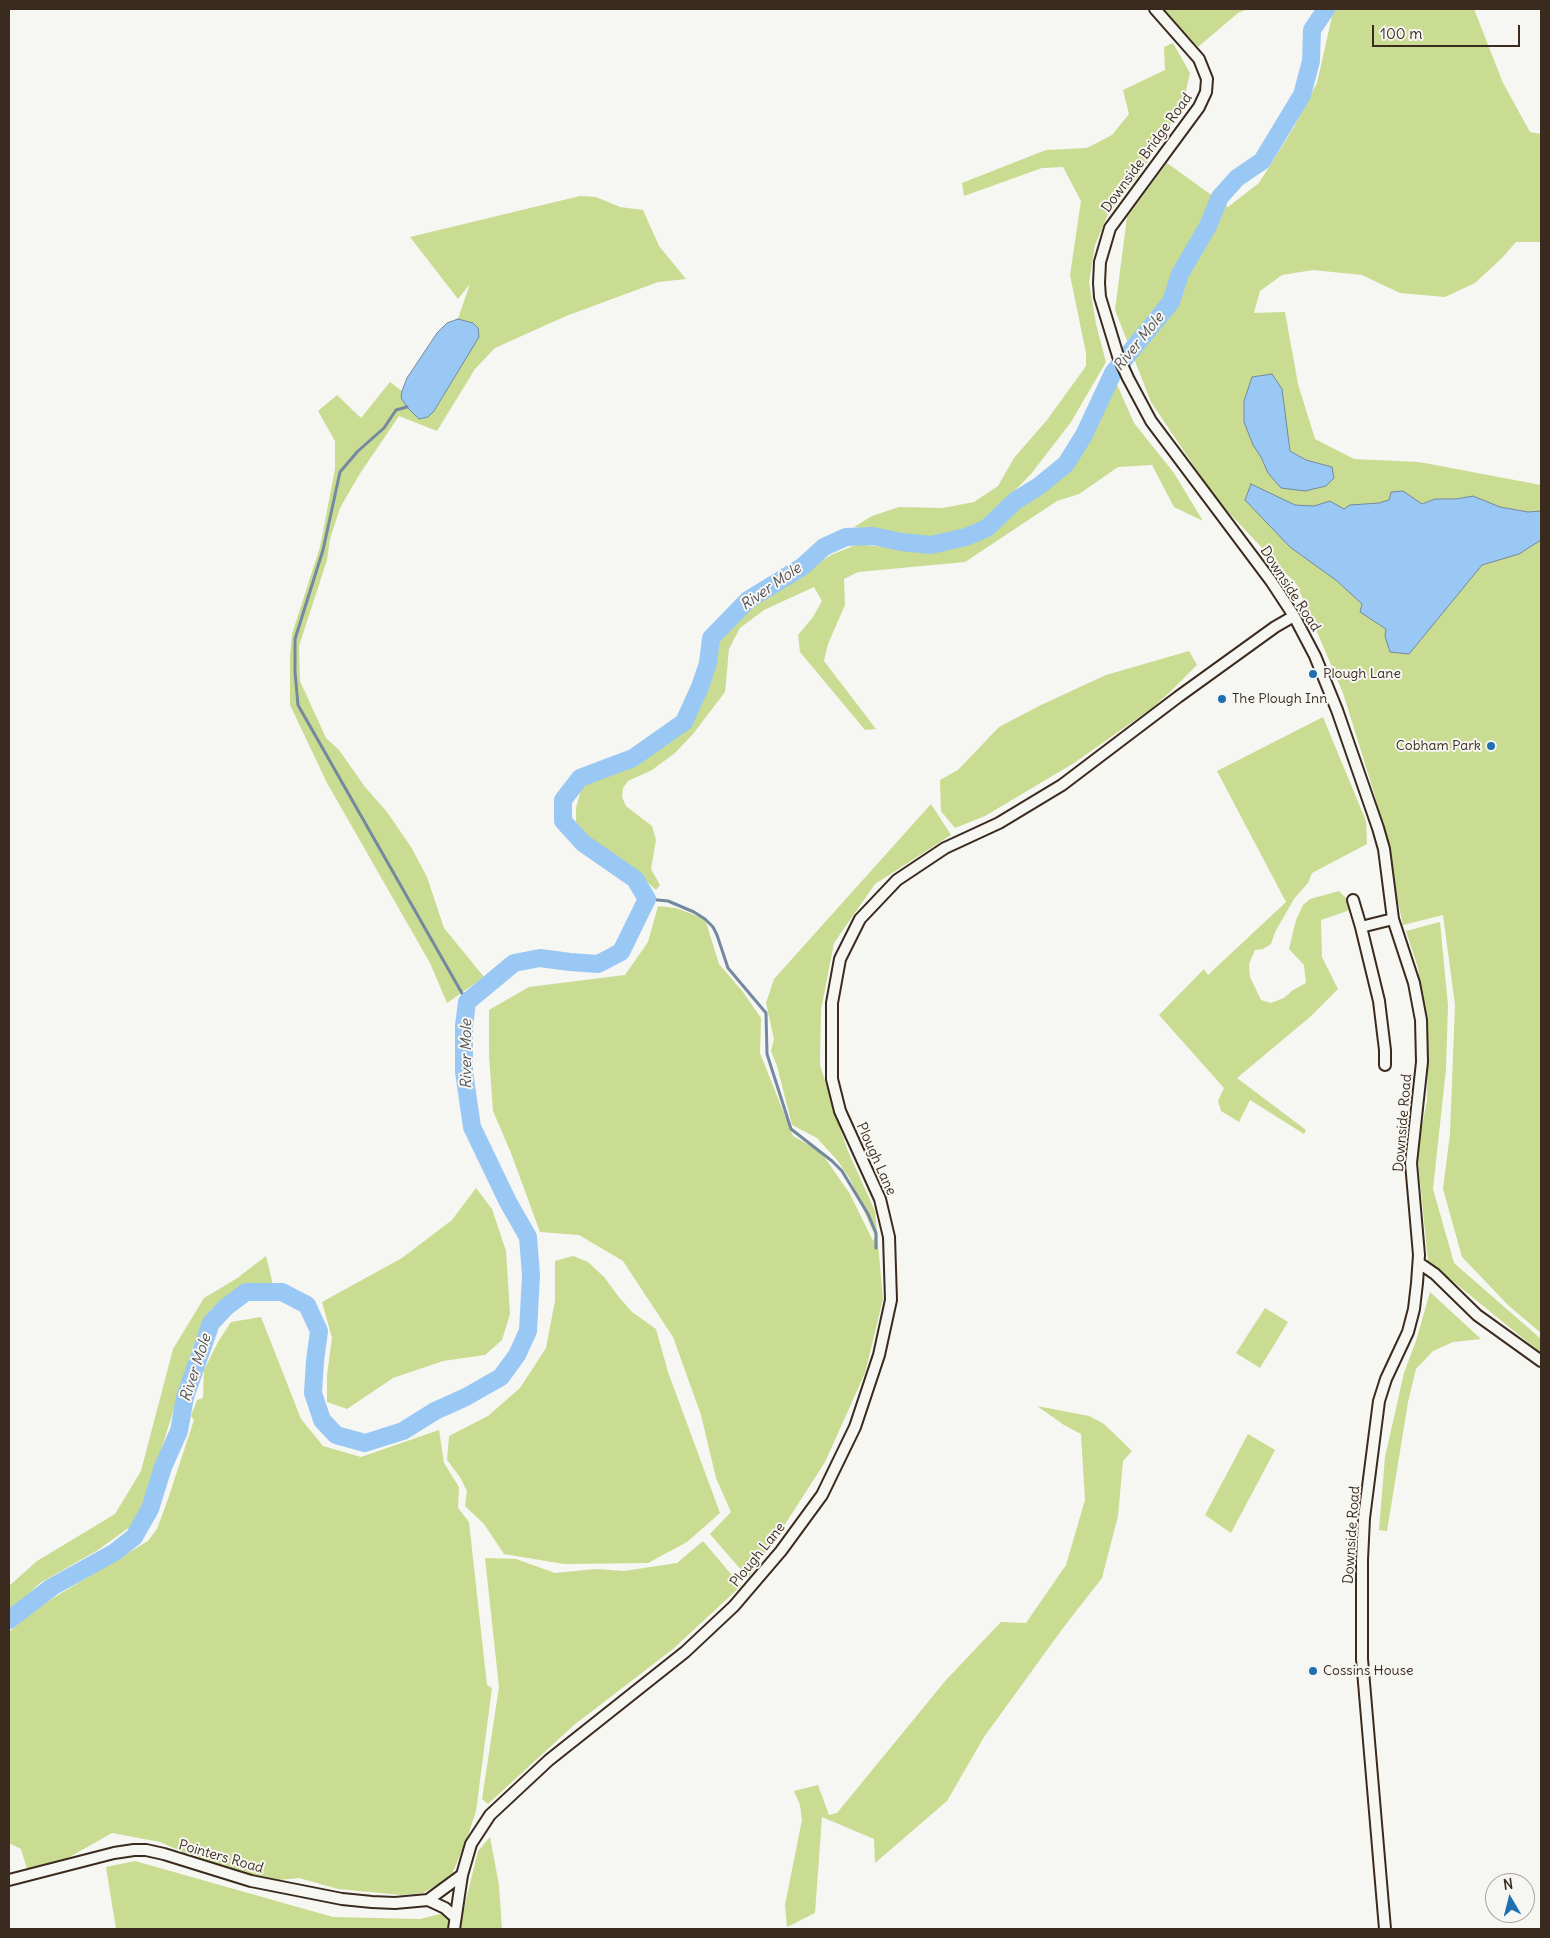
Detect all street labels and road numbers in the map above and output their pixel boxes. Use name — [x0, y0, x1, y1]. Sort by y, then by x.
street label: Downside Bridge Road — [1098, 90, 1196, 216]
street label: Downside Road — [1256, 543, 1324, 635]
street label: Downside Road — [1390, 1073, 1416, 1173]
street label: Plough Lane — [852, 1120, 900, 1198]
street label: Downside Road — [1340, 1485, 1364, 1585]
street label: Plough Lane — [727, 1519, 789, 1591]
street label: Pointers Road — [177, 1837, 265, 1877]

